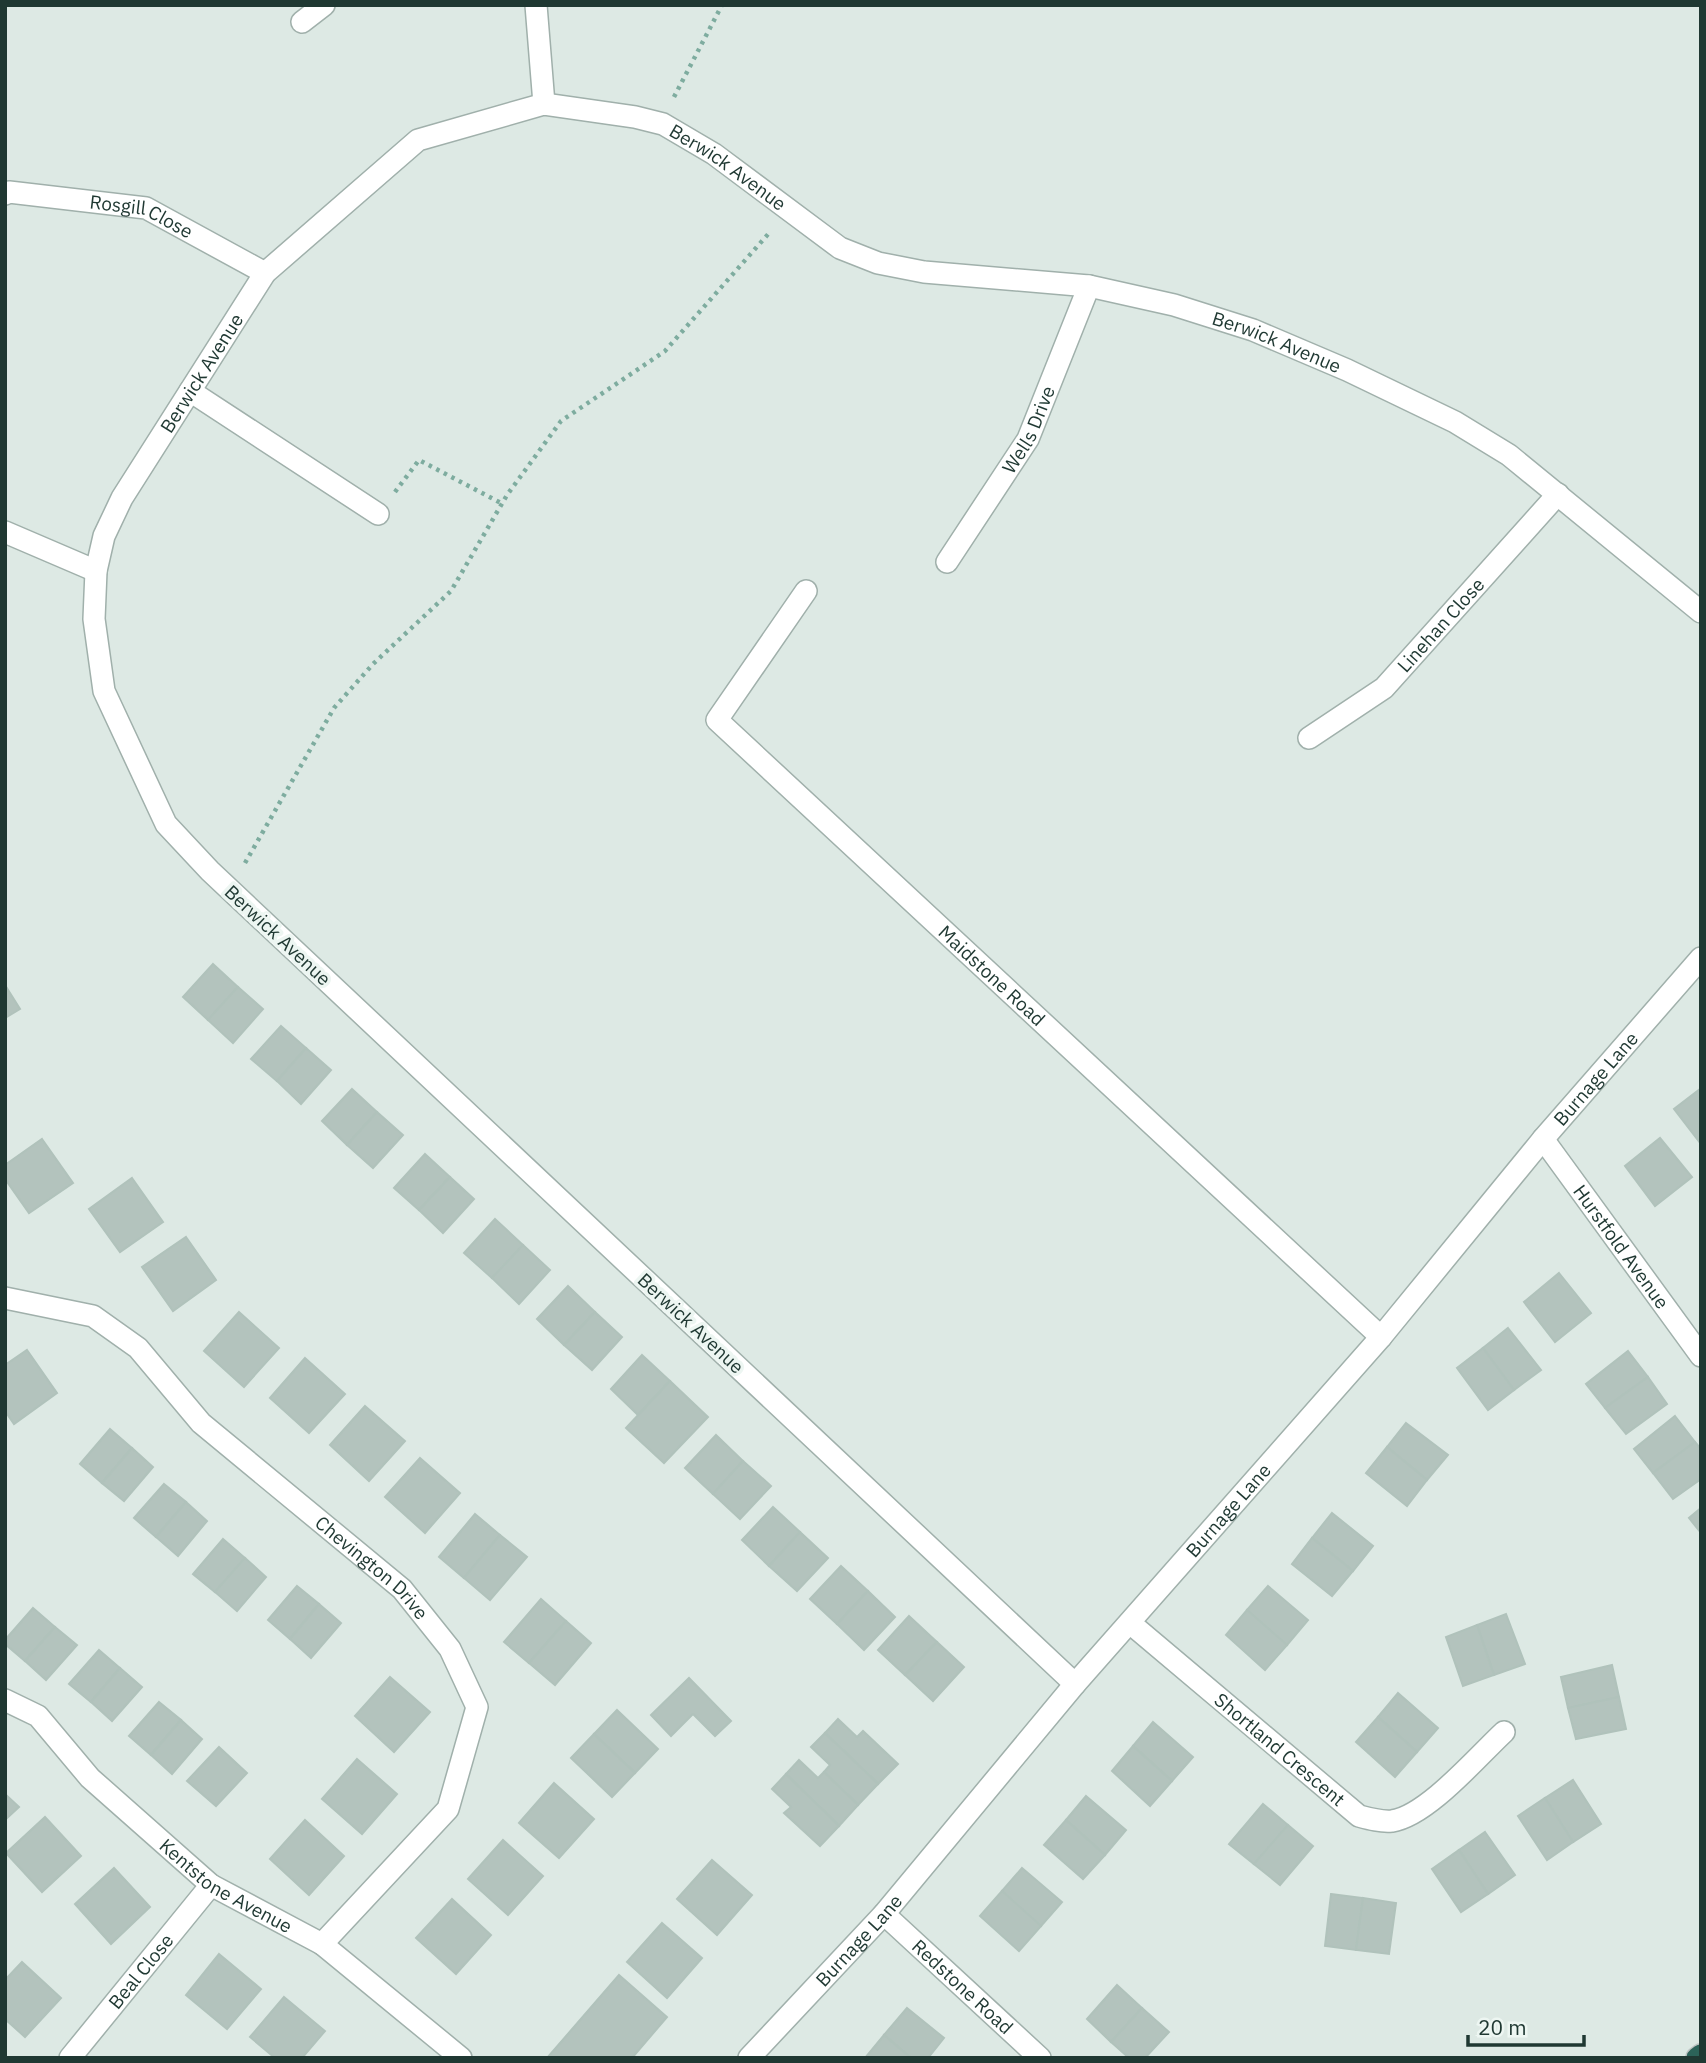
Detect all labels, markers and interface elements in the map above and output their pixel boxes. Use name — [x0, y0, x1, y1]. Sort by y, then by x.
street label: Berwick Avenue — [665, 118, 791, 216]
street label: Rosgill Close — [88, 190, 197, 243]
street label: Berwick Avenue — [1209, 306, 1345, 378]
street label: Berwick Avenue — [155, 309, 248, 437]
street label: Wells Drive — [997, 382, 1060, 478]
street label: Linehan Close — [1392, 572, 1489, 677]
street label: Berwick Avenue — [220, 880, 336, 990]
street label: Maidstone Road — [933, 920, 1050, 1031]
street label: Burnage Lane — [1548, 1027, 1643, 1131]
street label: Hurstfold Avenue — [1568, 1180, 1674, 1313]
street label: Berwick Avenue — [633, 1268, 749, 1378]
street label: Burnage Lane — [1181, 1458, 1276, 1562]
street label: Chevington Drive — [310, 1510, 434, 1624]
street label: Shortland Crescent — [1210, 1687, 1350, 1811]
street label: Kentstone Avenue — [155, 1833, 296, 1938]
street label: Burnage Lane — [810, 1889, 907, 1991]
street label: Beal Close — [103, 1929, 178, 2014]
street label: Redstone Road — [907, 1934, 1018, 2039]
scale bar — [1468, 2004, 1584, 2048]
text: 20 m — [1478, 2013, 1527, 2041]

